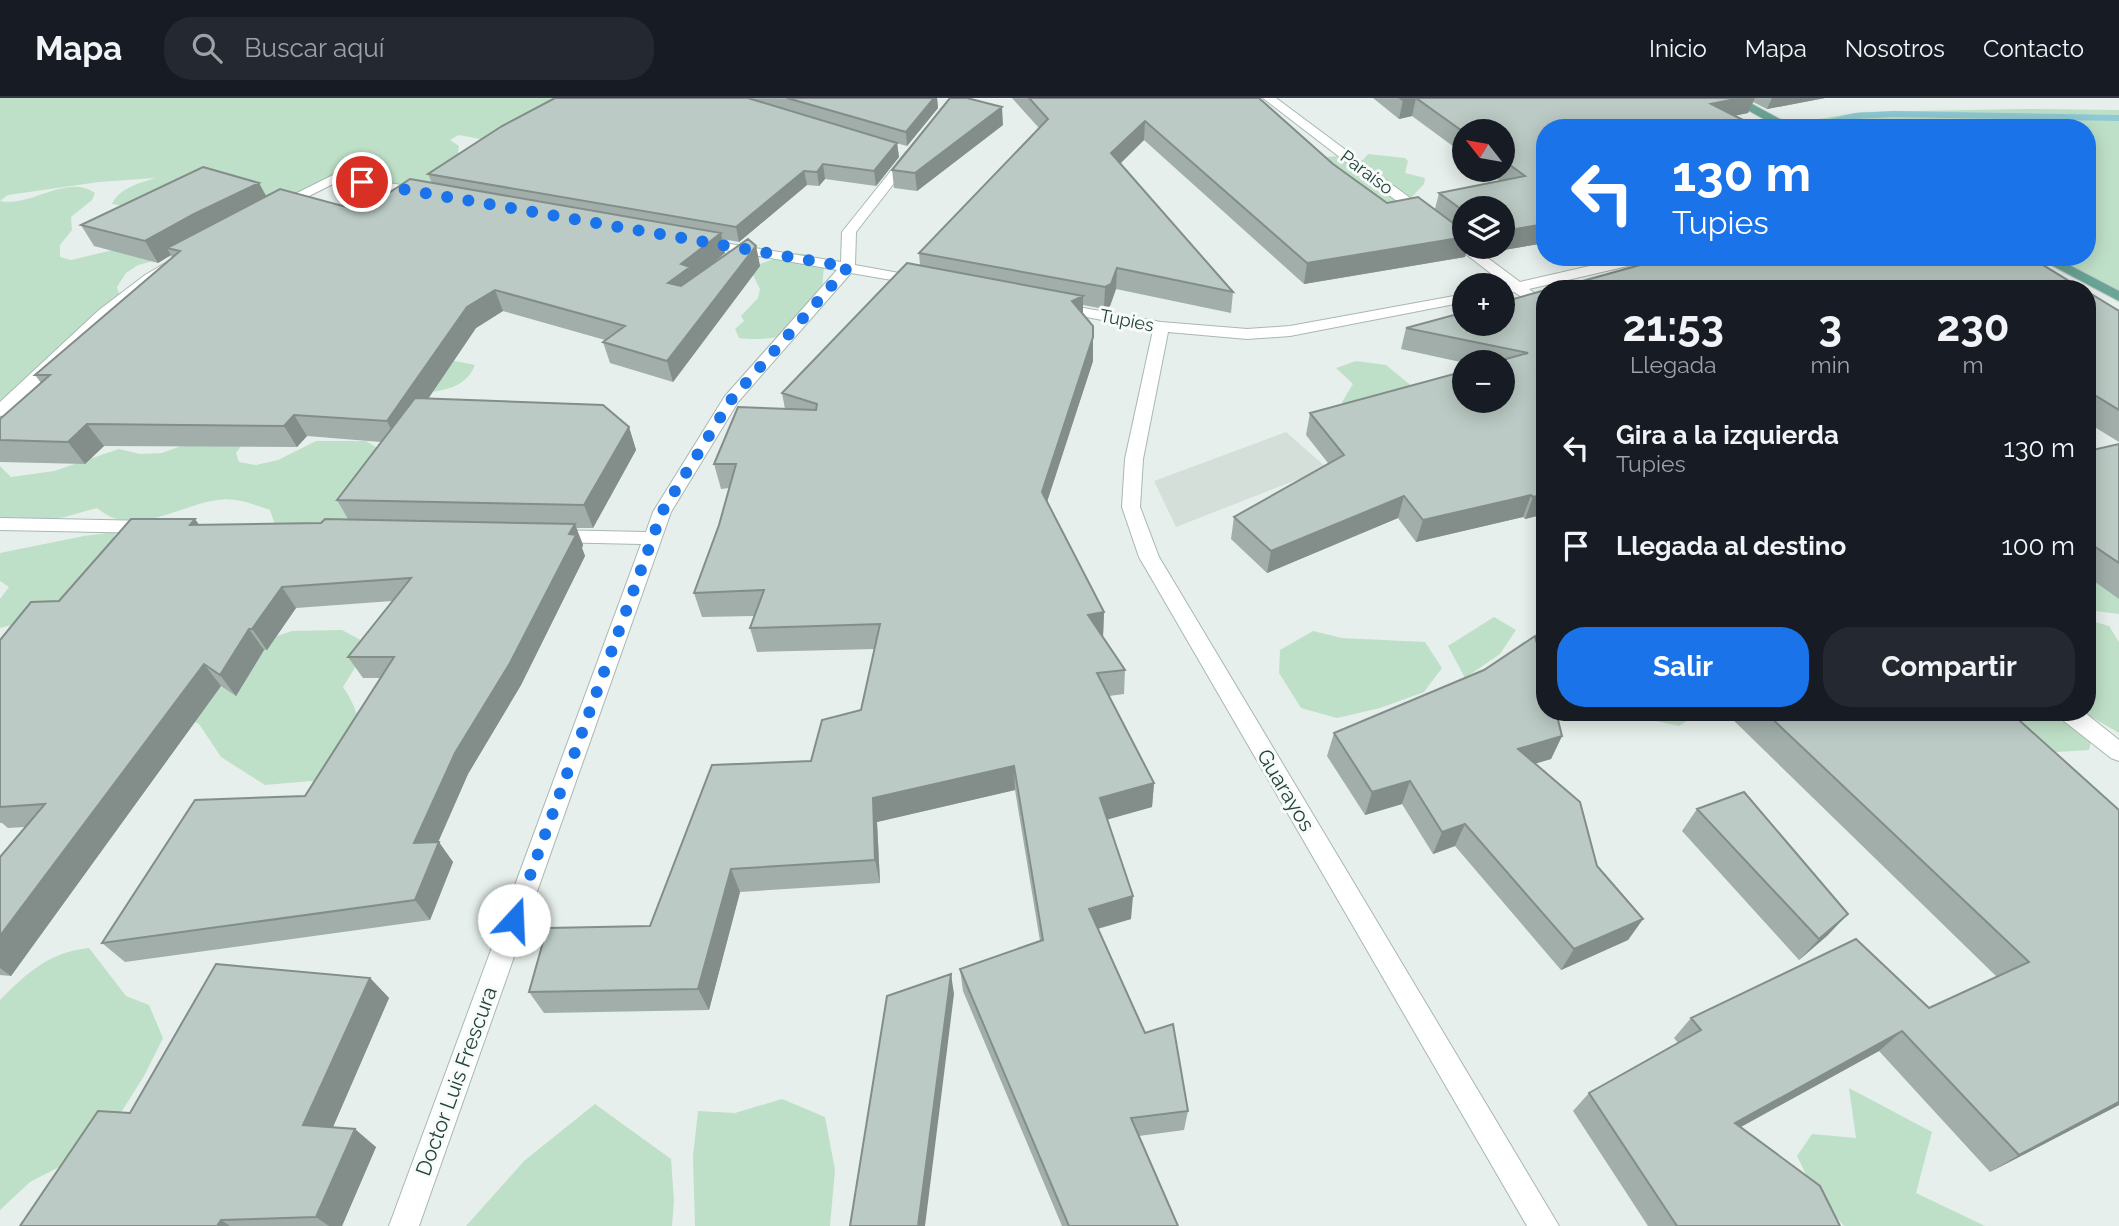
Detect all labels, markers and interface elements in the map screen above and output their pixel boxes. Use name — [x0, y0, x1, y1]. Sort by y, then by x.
search box — [164, 17, 654, 80]
text: Mapa — [35, 29, 122, 68]
icon: search — [188, 29, 226, 67]
text: Buscar aquí — [244, 33, 384, 63]
text: Inicio — [1649, 34, 1707, 63]
text: Mapa — [1745, 34, 1807, 63]
text: Nosotros — [1845, 34, 1945, 63]
text: Contacto — [1983, 34, 2084, 63]
north arrow — [1452, 119, 1516, 182]
map controls — [1452, 119, 1515, 413]
street label: Paraíso — [1337, 145, 1398, 199]
text: 130 m — [1672, 145, 1811, 202]
icon: left — [1557, 147, 1648, 238]
pin — [332, 152, 392, 212]
icon: arrive — [343, 163, 381, 201]
button: layers — [1452, 196, 1515, 259]
text: Tupies — [1672, 204, 1769, 241]
button: + — [1452, 273, 1515, 336]
text: 21:53 — [1623, 302, 1724, 351]
text: 3 — [1819, 302, 1842, 351]
text: 230 — [1937, 302, 2010, 351]
street label: Tupies — [1098, 304, 1156, 336]
button: − — [1452, 350, 1515, 413]
text: Llegada — [1630, 351, 1717, 378]
text: min — [1811, 351, 1850, 378]
text: m — [1962, 351, 1984, 378]
text: Gira a la izquierda — [1616, 420, 1839, 450]
icon: left — [1557, 429, 1595, 467]
text: 130 m — [2004, 433, 2075, 463]
text: Tupies — [1616, 450, 1686, 477]
icon: arrive — [1557, 527, 1595, 565]
text: Llegada al destino — [1616, 531, 1846, 561]
text: 100 m — [2002, 531, 2075, 561]
button: Salir — [1557, 627, 1809, 707]
button: Compartir — [1823, 627, 2075, 707]
street label: Guarayos — [1252, 745, 1320, 835]
position arrow — [477, 883, 551, 957]
street label: Doctor Luis Frescura — [410, 983, 502, 1179]

